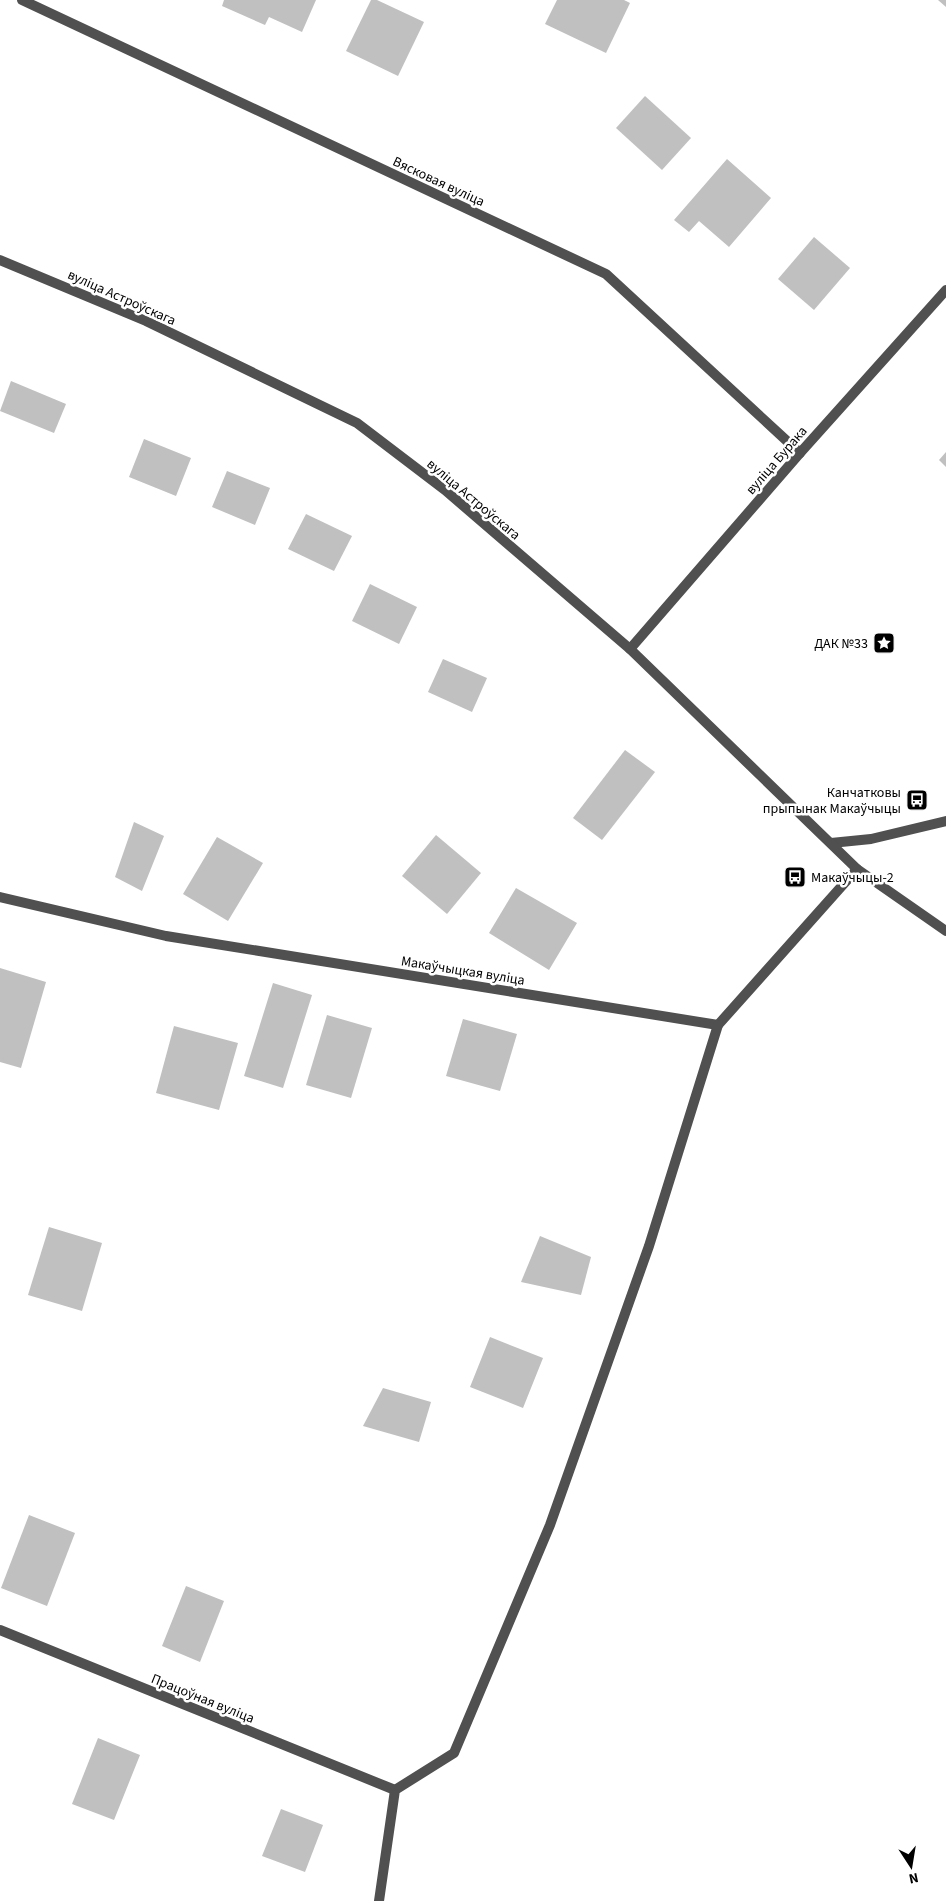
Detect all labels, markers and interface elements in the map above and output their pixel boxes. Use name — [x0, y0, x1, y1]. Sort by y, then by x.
street label: Вясковая вуліца — [389, 152, 488, 212]
street label: вуліца Астроўскага — [64, 265, 179, 331]
street label: вуліца Бурака — [741, 422, 812, 499]
street label: вуліца Астроўскага — [422, 455, 525, 545]
place icon: ДАК №33 — [872, 631, 896, 655]
place label: ДАК №33 — [814, 634, 868, 654]
place label: Канчатковы прыпынак Макаўчыцы — [763, 783, 901, 819]
bus stop icon: Канчатковы прыпынак Макаўчыцы — [905, 788, 929, 812]
bus stop icon: Макаўчыцы-2 — [783, 865, 807, 889]
place label: Макаўчыцы-2 — [811, 868, 894, 888]
street label: Макаўчыцкая вуліца — [399, 951, 526, 991]
street label: Працоўная вуліца — [148, 1669, 257, 1729]
north arrow — [886, 1841, 936, 1891]
text: N — [907, 1867, 920, 1888]

